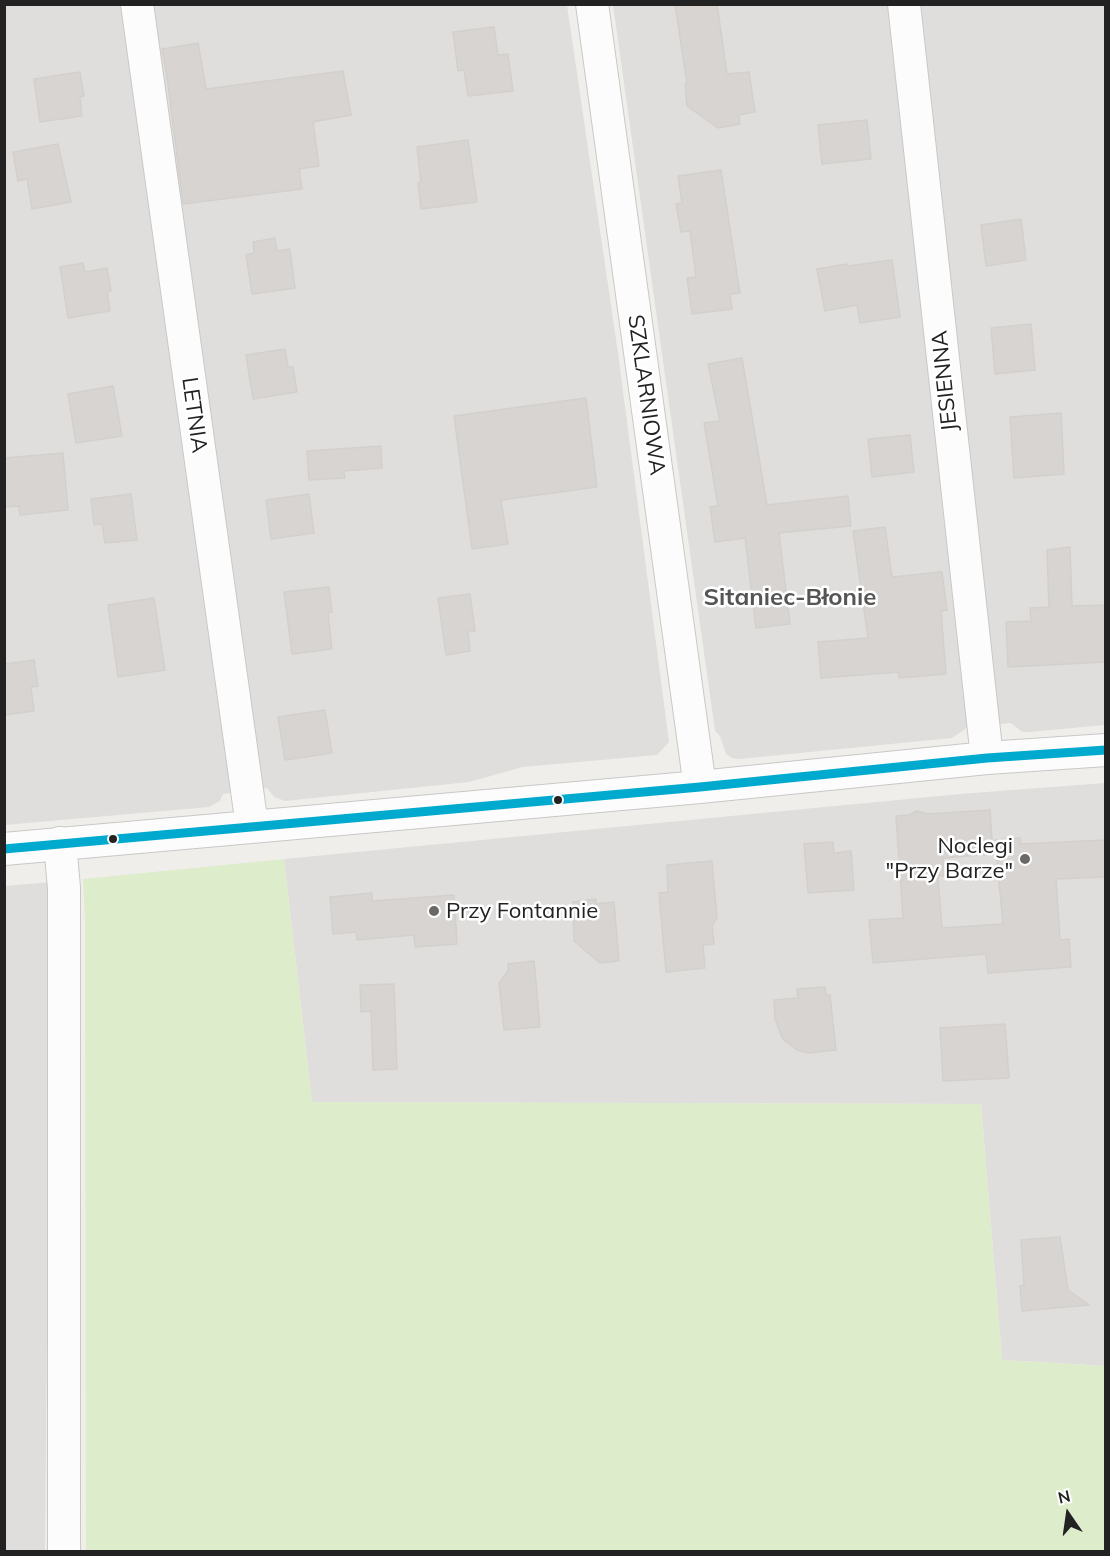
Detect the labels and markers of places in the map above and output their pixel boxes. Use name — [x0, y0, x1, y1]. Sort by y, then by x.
unlabelled marker — [552, 794, 564, 806]
unlabelled marker — [107, 833, 119, 845]
place label: Noclegi "Przy Barze" — [886, 833, 1013, 884]
marker: Noclegi "Przy Barze" — [1018, 852, 1032, 866]
place label: Przy Fontannie — [446, 898, 598, 924]
marker: Przy Fontannie — [427, 904, 441, 918]

